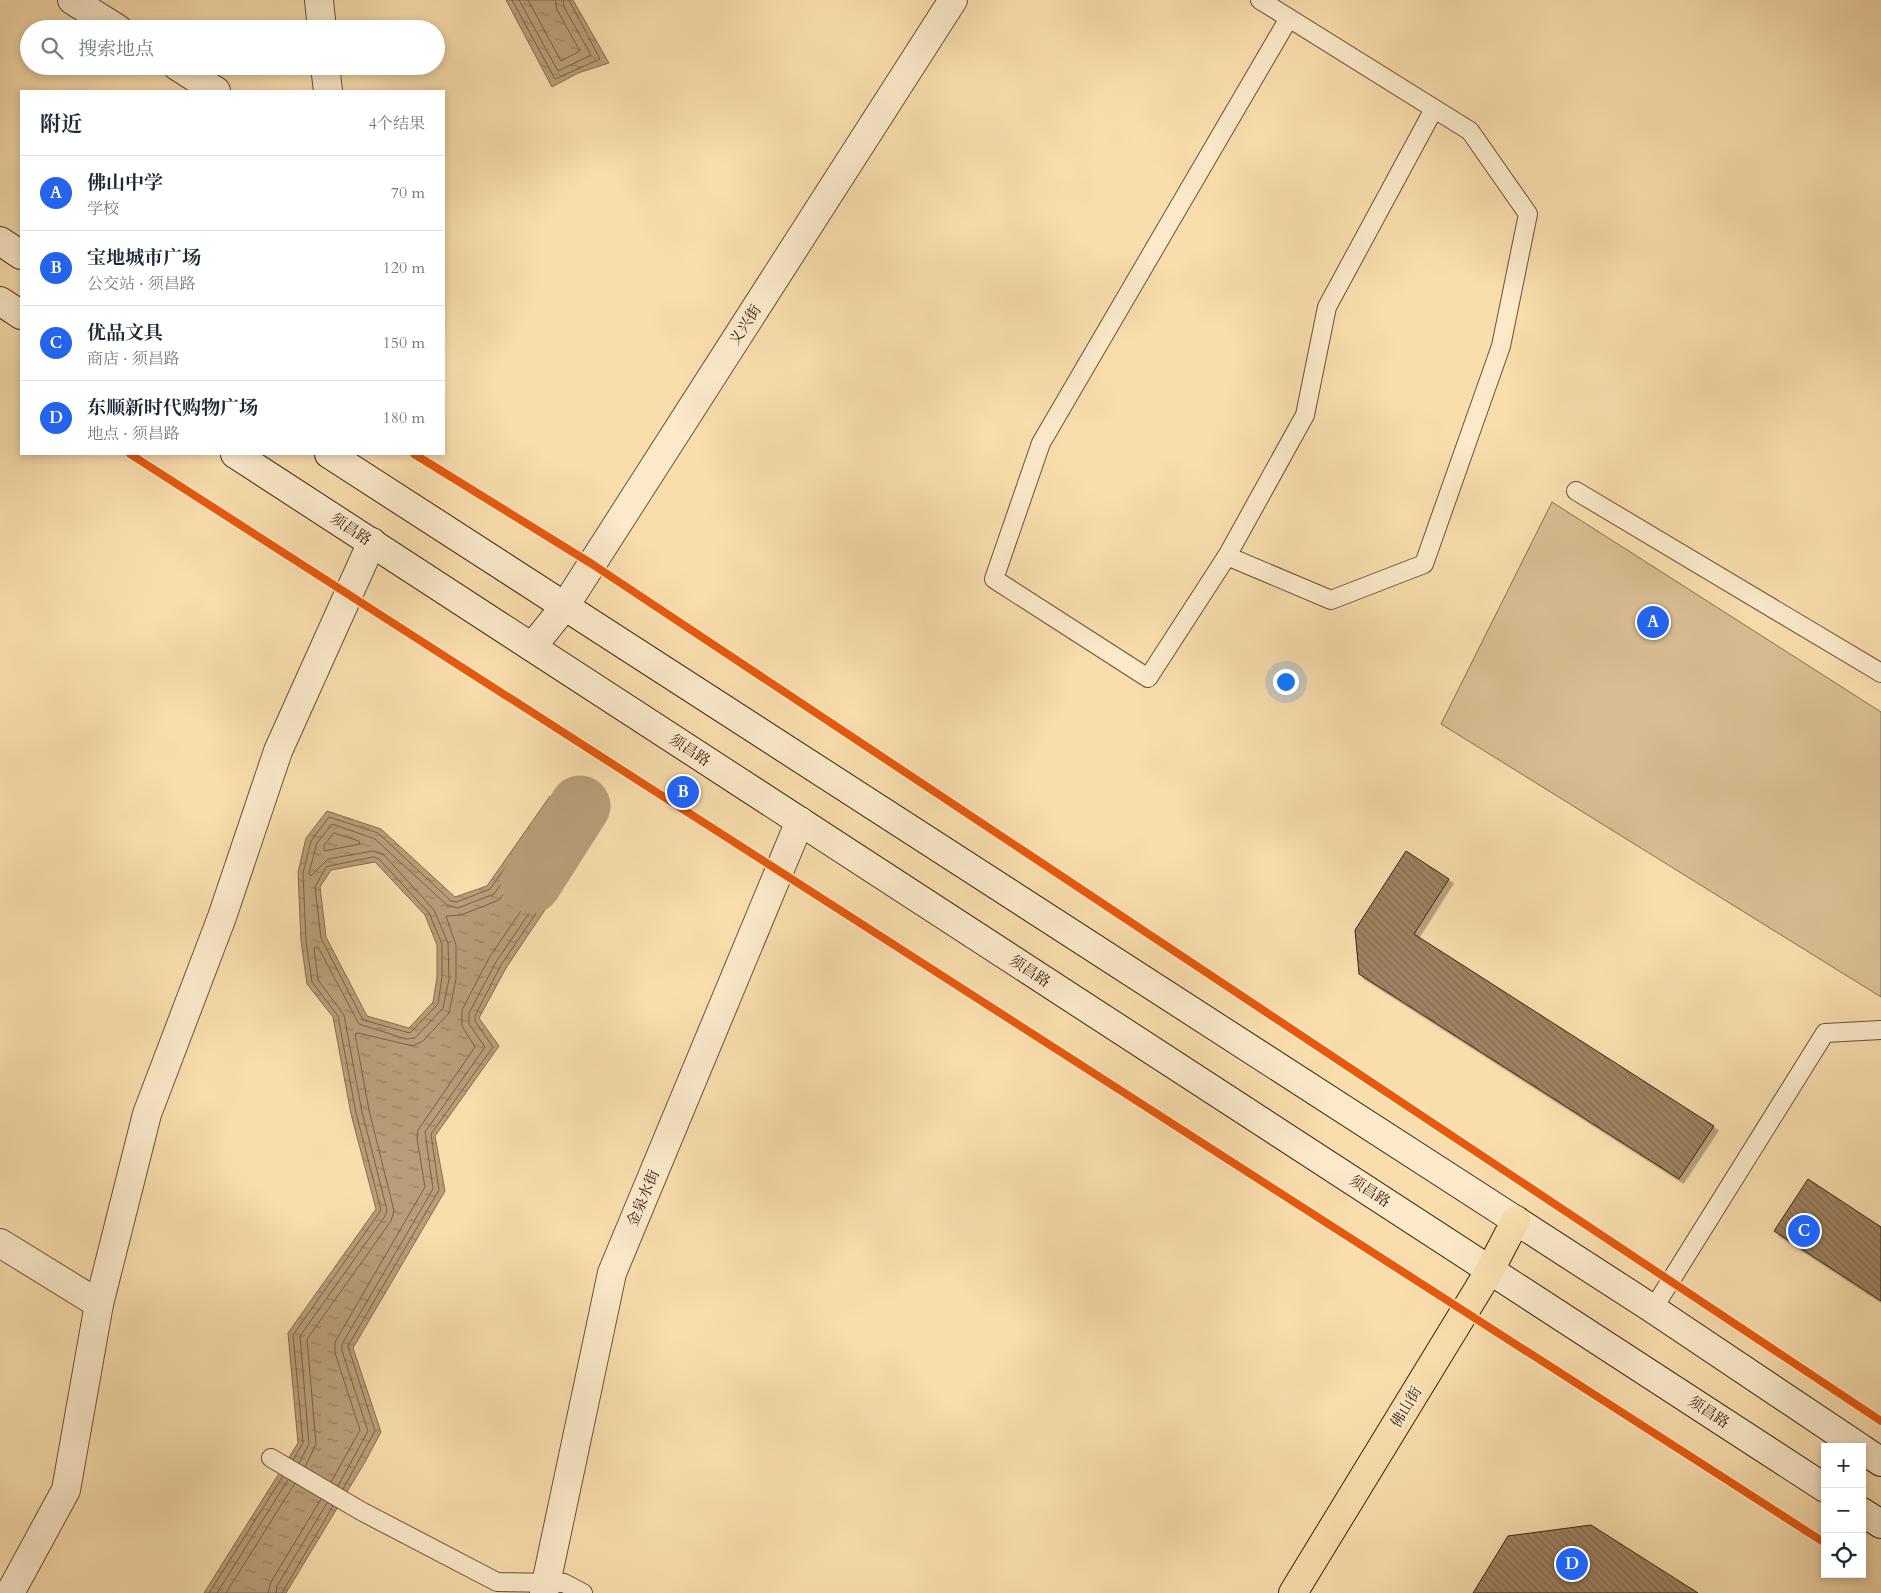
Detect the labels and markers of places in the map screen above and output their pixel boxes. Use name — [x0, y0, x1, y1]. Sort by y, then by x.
pin: A — [1637, 603, 1669, 641]
pin: B — [667, 773, 699, 811]
pin: C — [1788, 1212, 1820, 1250]
pin: D — [1556, 1545, 1588, 1583]

